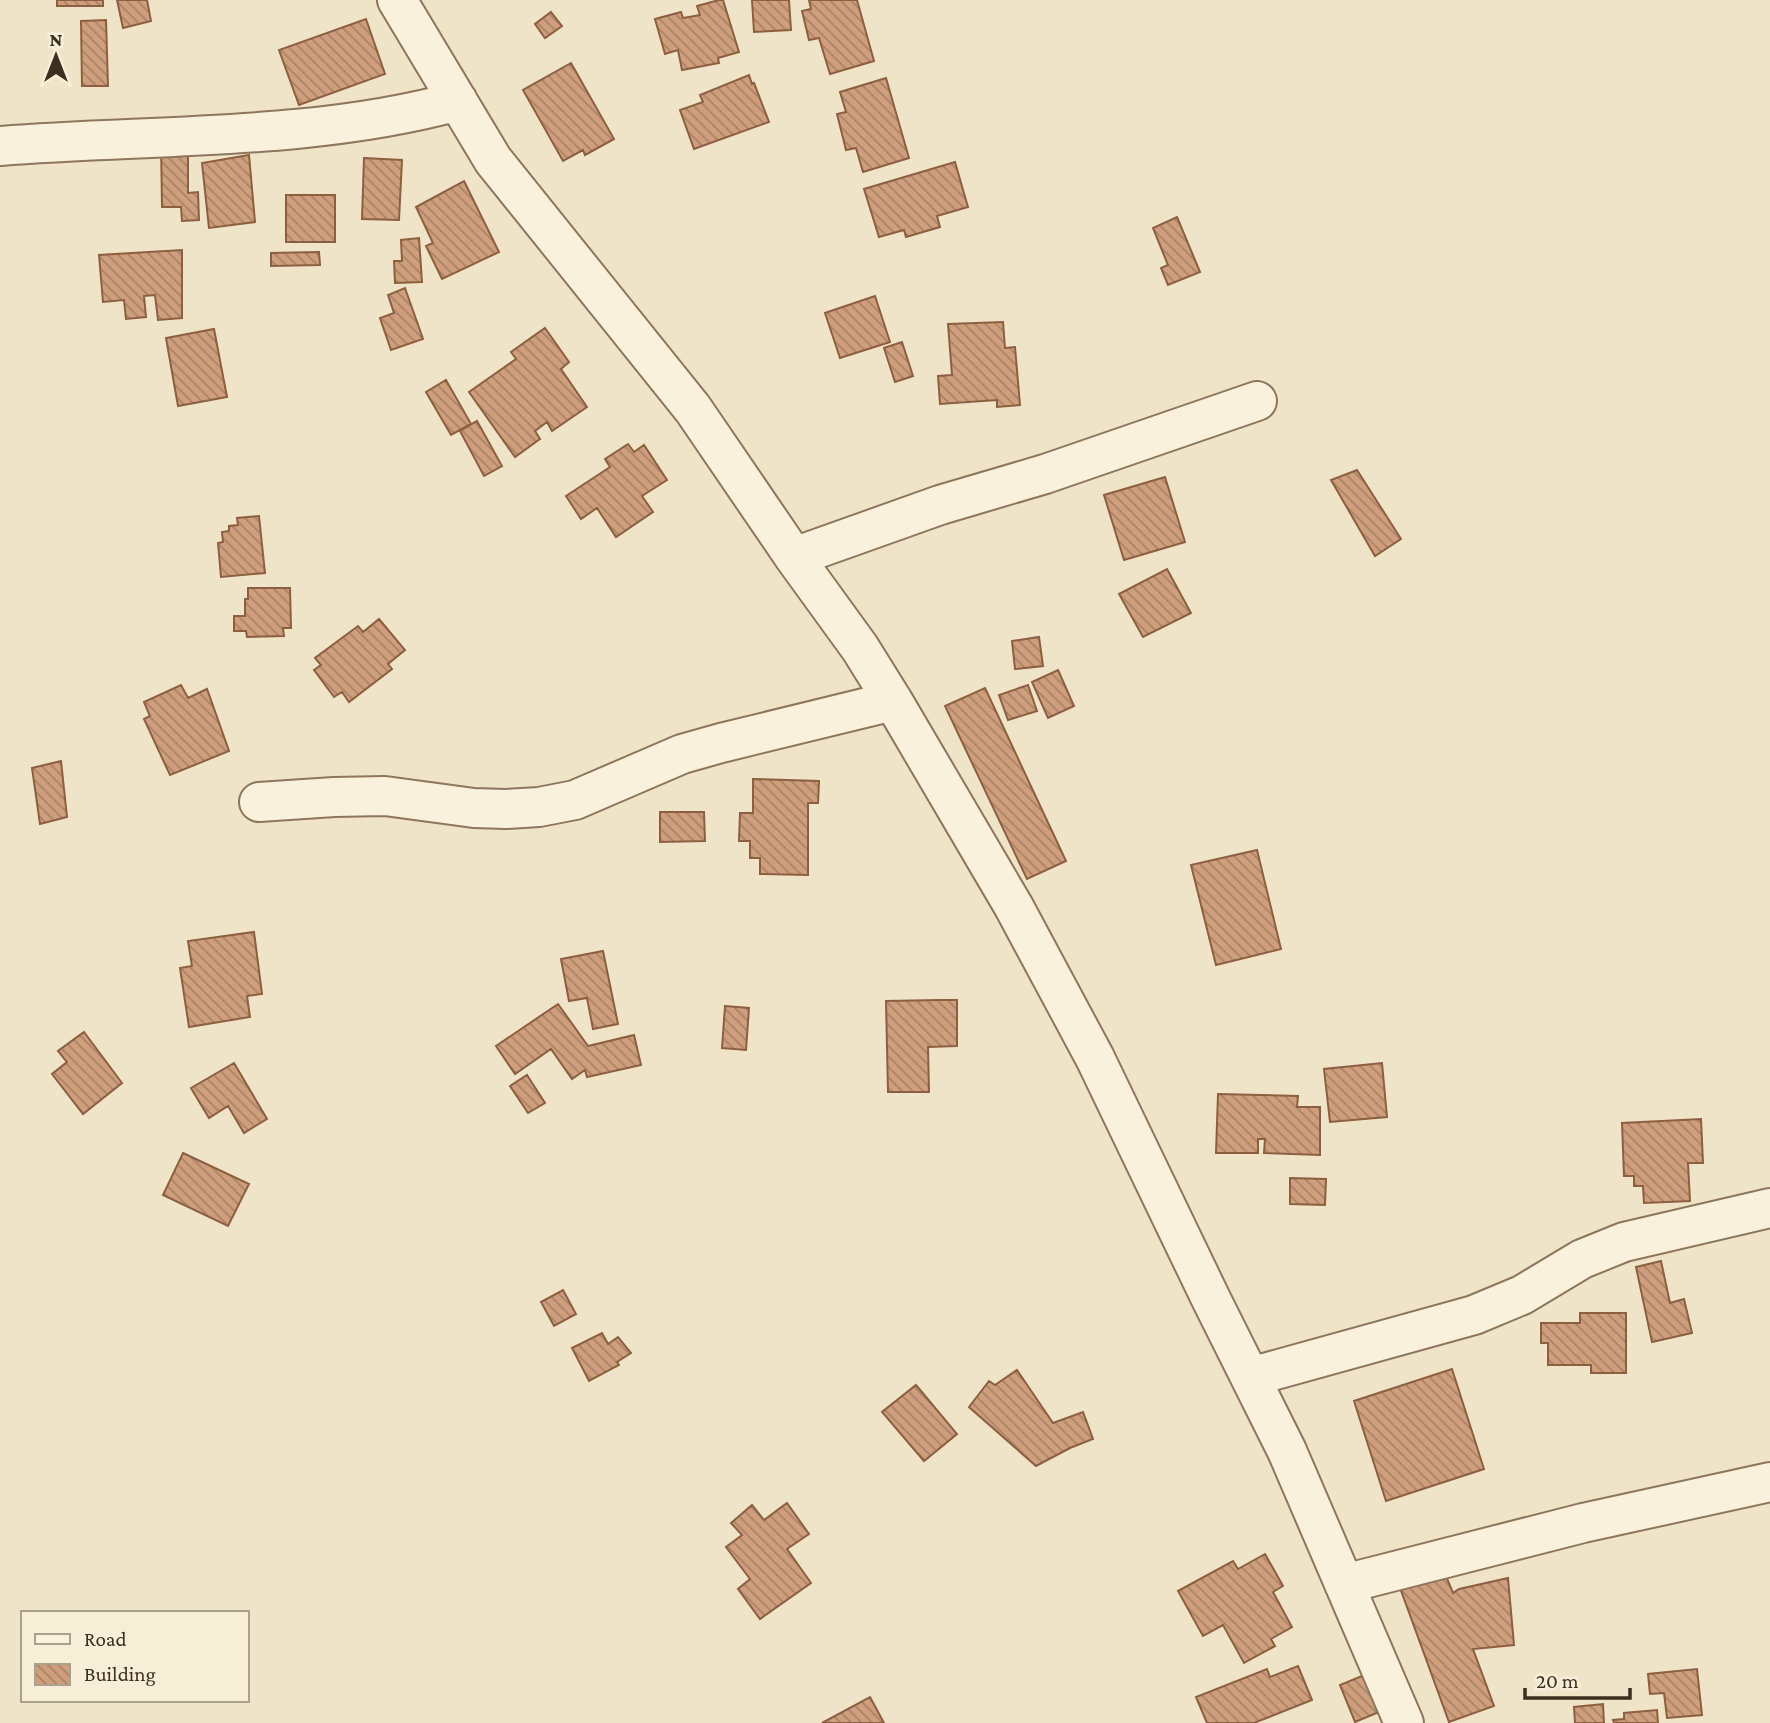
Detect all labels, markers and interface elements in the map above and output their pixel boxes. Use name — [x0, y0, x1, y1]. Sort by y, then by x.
north arrow — [21, 21, 91, 91]
text: N — [50, 29, 63, 50]
legend — [21, 1611, 248, 1702]
text: Road — [84, 1627, 127, 1651]
scale bar — [1525, 1656, 1630, 1700]
text: Building — [84, 1662, 156, 1686]
text: 20 m — [1536, 1669, 1579, 1693]

